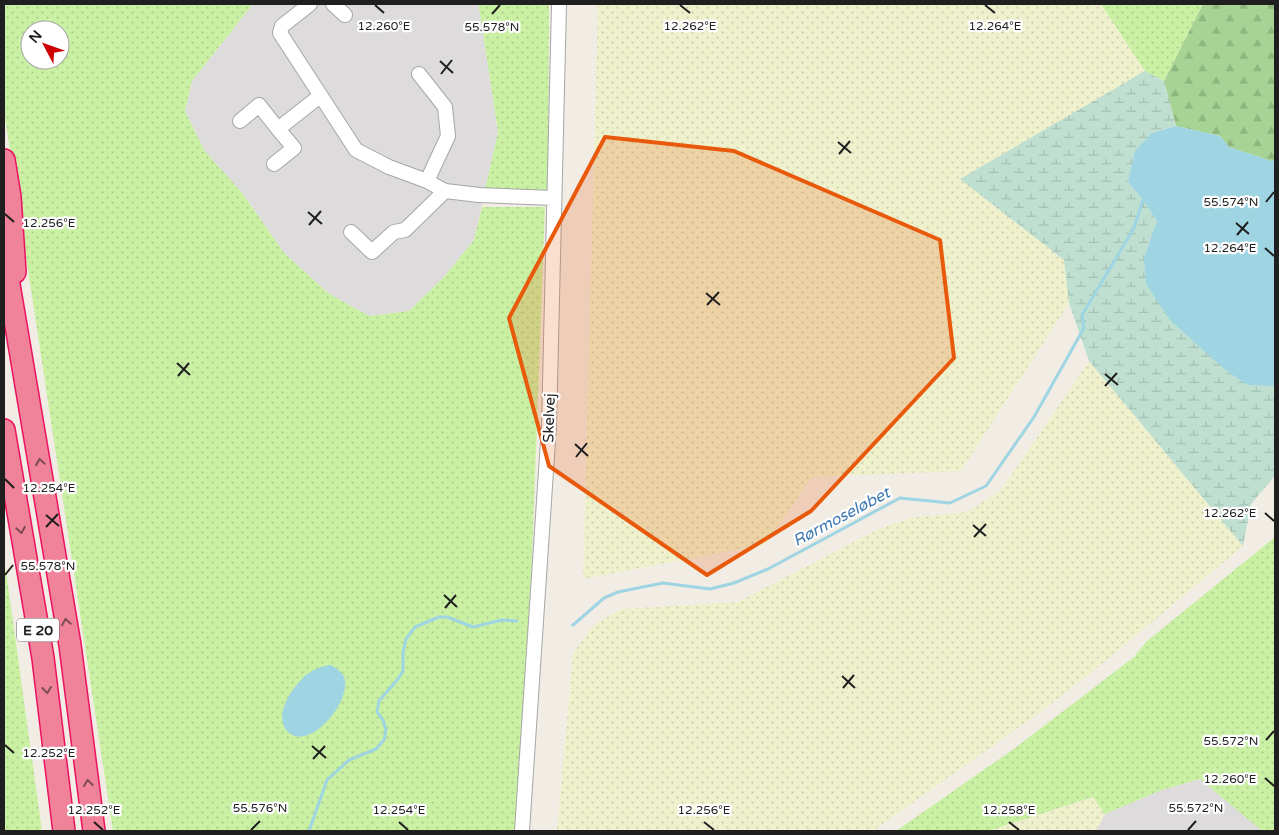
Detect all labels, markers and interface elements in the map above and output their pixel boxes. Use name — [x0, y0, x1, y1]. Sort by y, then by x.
text: 12.260°E — [358, 19, 411, 33]
text: 12.262°E — [664, 19, 717, 33]
text: 12.264°E — [969, 19, 1022, 33]
north arrow — [20, 20, 70, 70]
text: 55.578°N — [465, 20, 519, 34]
text: N — [25, 27, 46, 47]
text: 55.574°N — [1204, 195, 1258, 209]
text: 12.256°E — [23, 216, 76, 230]
text: 12.264°E — [1204, 241, 1257, 255]
street label: Skelvej — [539, 393, 559, 443]
one-way arrow — [35, 457, 45, 466]
text: 12.254°E — [23, 481, 76, 495]
water label: Rørmoseløbet — [789, 482, 895, 551]
text: 12.262°E — [1204, 506, 1257, 520]
one-way arrow — [15, 526, 25, 534]
text: 55.578°N — [21, 559, 75, 573]
one-way arrow — [62, 617, 72, 626]
road number: E 20 — [17, 618, 59, 642]
one-way arrow — [41, 687, 52, 695]
text: 55.572°N — [1204, 734, 1258, 748]
text: 12.252°E — [23, 746, 76, 760]
text: 12.260°E — [1204, 772, 1257, 786]
one-way arrow — [83, 779, 93, 787]
text: 55.576°N — [233, 801, 287, 815]
text: 55.572°N — [1169, 801, 1223, 815]
text: 12.252°E — [68, 803, 121, 817]
text: 12.254°E — [373, 803, 426, 817]
text: 12.256°E — [678, 803, 731, 817]
text: 12.258°E — [983, 803, 1036, 817]

